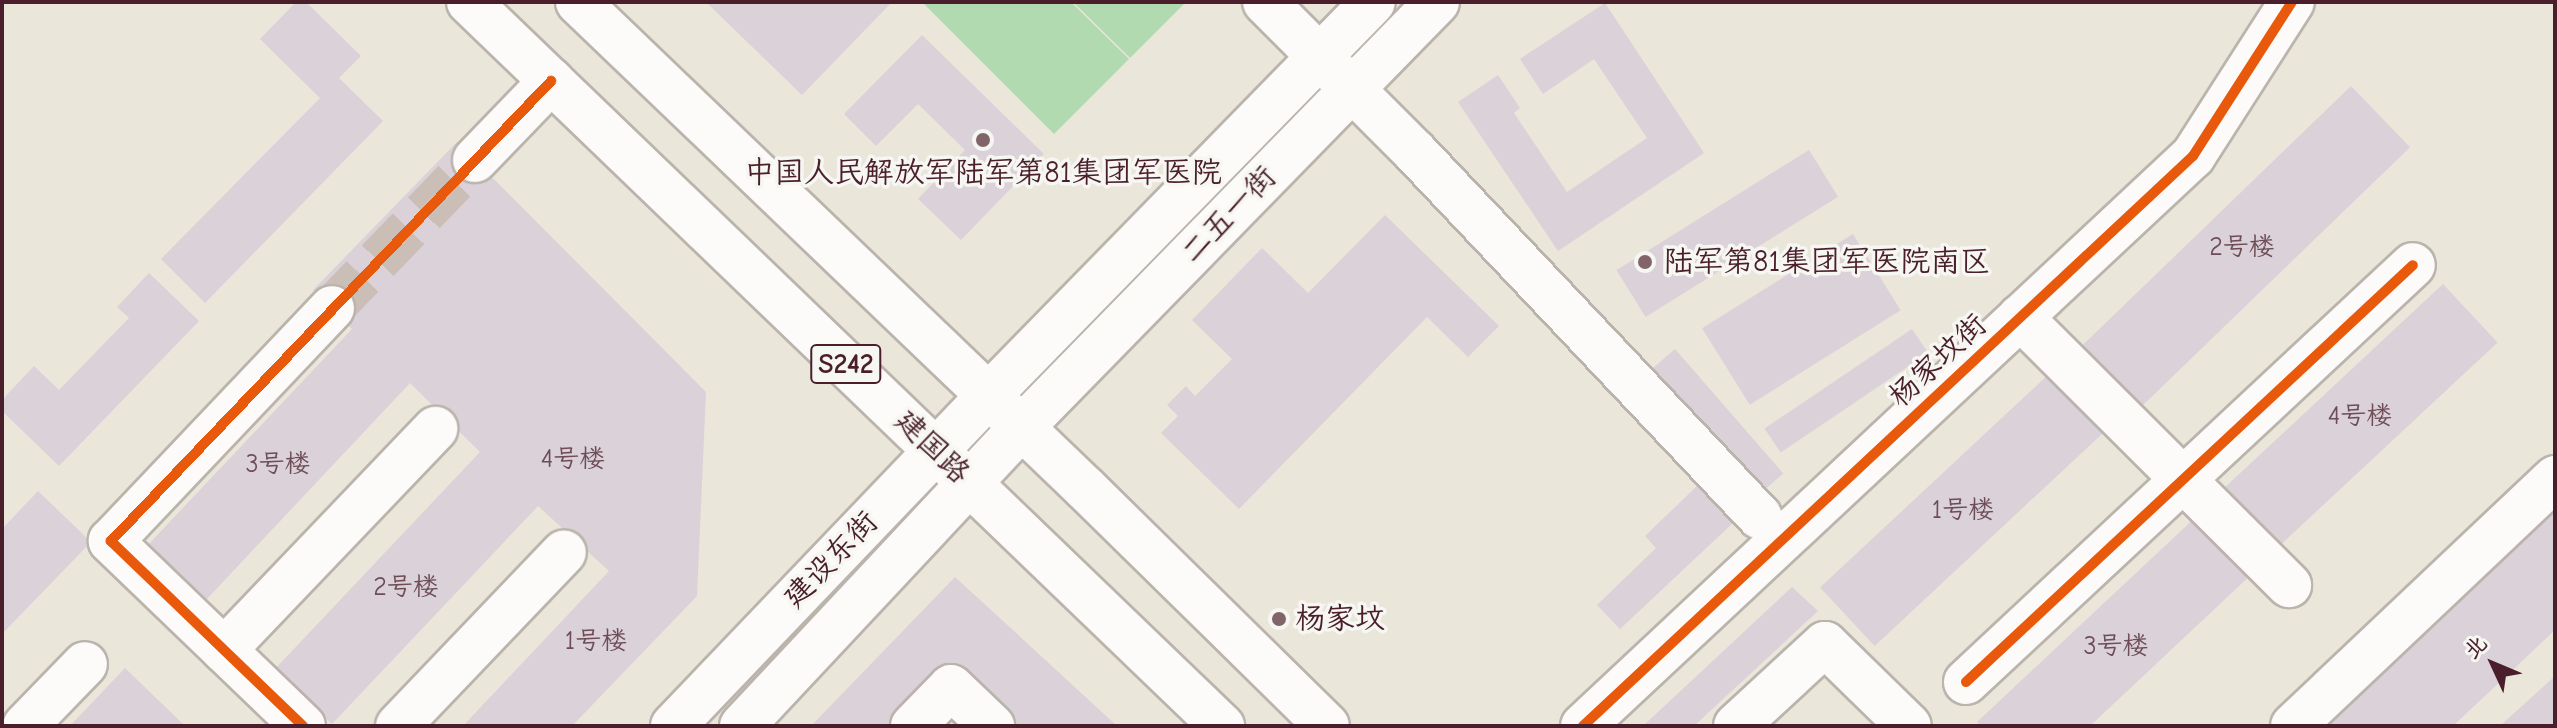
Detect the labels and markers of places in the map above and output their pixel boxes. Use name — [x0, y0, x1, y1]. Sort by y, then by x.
marker: 中国人民解放军陆军第81集团军医院 — [972, 129, 994, 151]
place label: 中国人民解放军陆军第81集团军医院 — [744, 155, 1222, 191]
place label: 陆军第81集团军医院南区 — [1663, 244, 1990, 280]
marker: 陆军第81集团军医院南区 — [1634, 251, 1656, 273]
place label: 杨家坟 — [1295, 601, 1385, 637]
marker: 杨家坟 — [1270, 610, 1288, 628]

